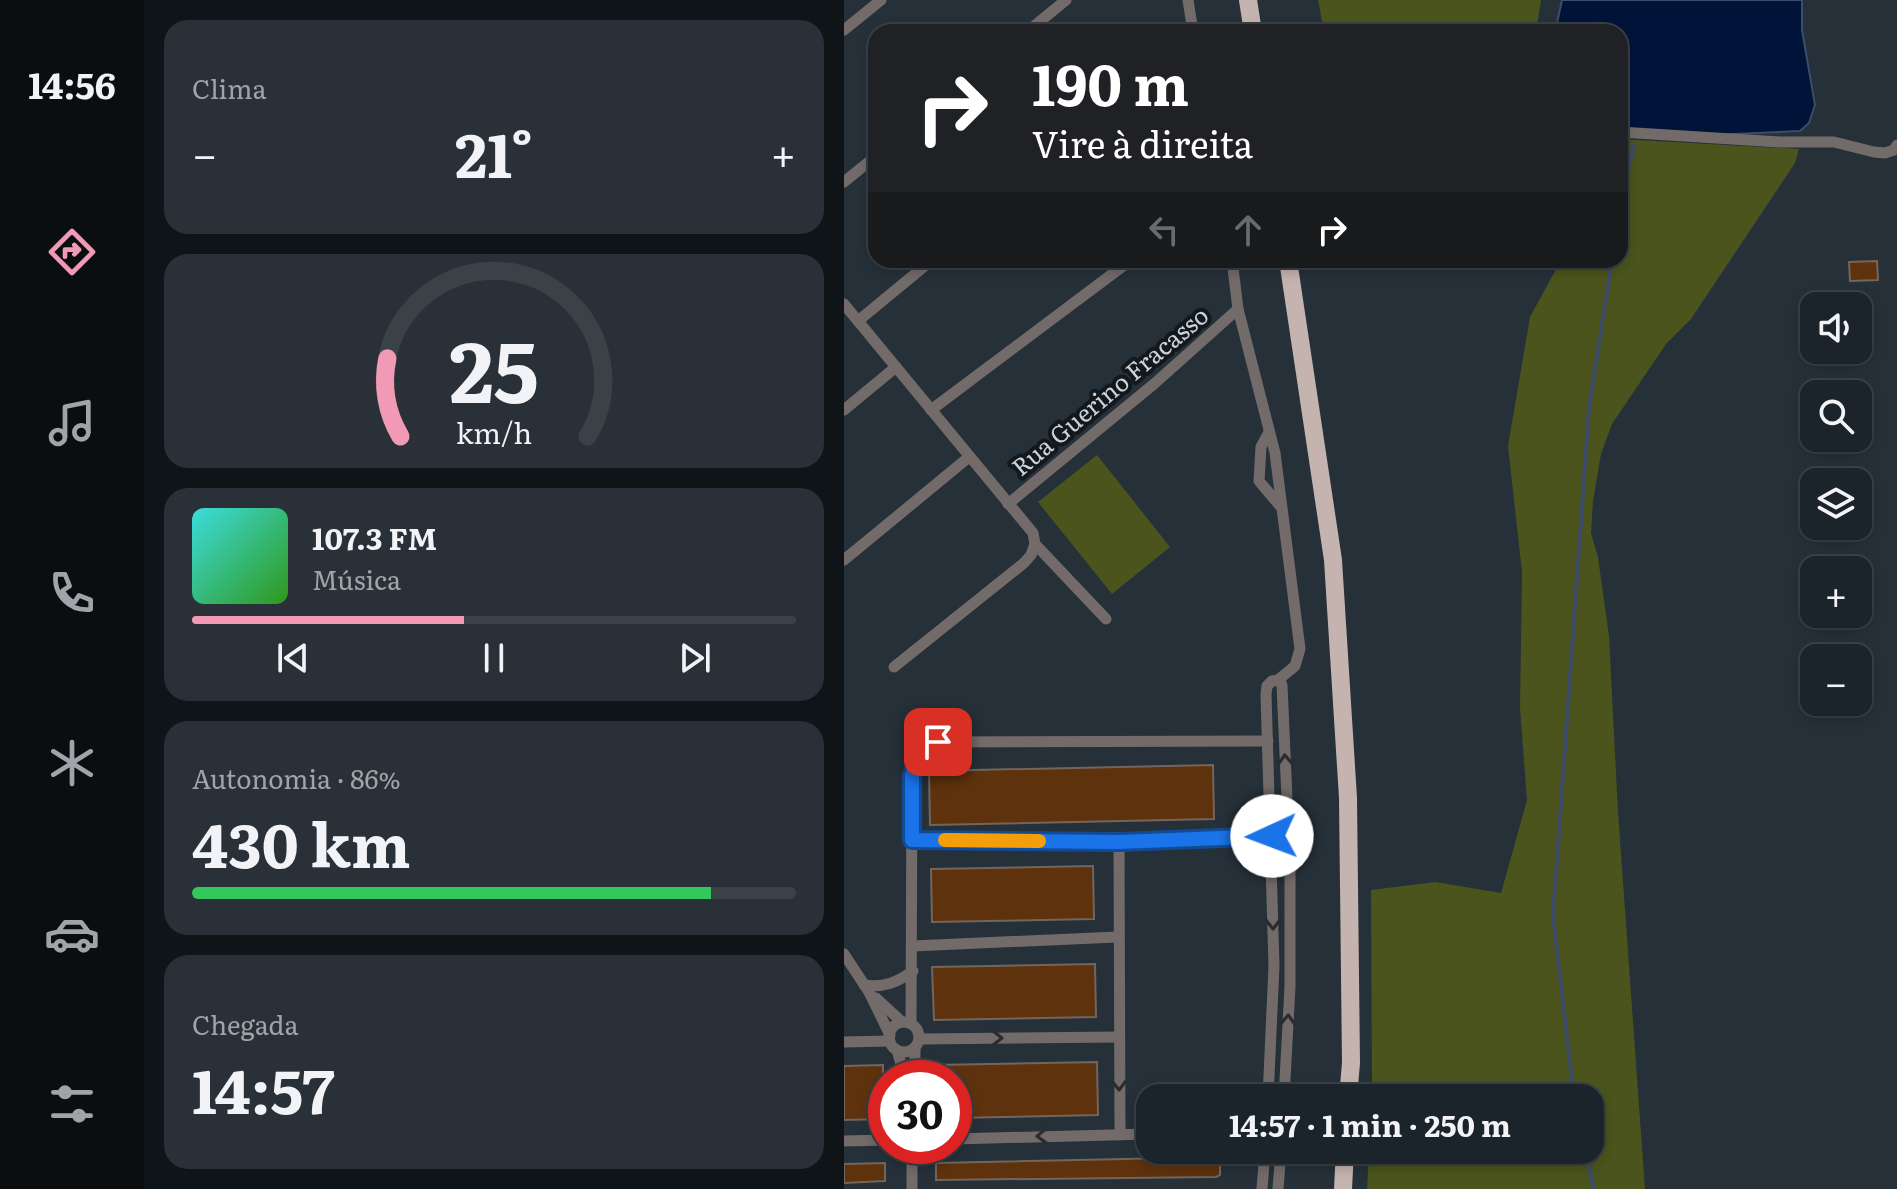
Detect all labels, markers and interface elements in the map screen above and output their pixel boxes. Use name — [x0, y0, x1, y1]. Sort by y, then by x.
text: 190 m — [1032, 40, 1189, 123]
icon: right — [900, 56, 1004, 160]
text: 14:56 — [28, 57, 116, 110]
text: Clima — [192, 68, 267, 107]
text: 21° — [455, 107, 533, 196]
text: Vire à direita — [1032, 116, 1253, 169]
text: − — [192, 119, 218, 185]
text: + — [770, 119, 796, 185]
icon: left — [1142, 208, 1186, 252]
icon: ahead — [1226, 208, 1270, 252]
icon: right — [1310, 208, 1354, 252]
icon: directions — [44, 224, 100, 280]
map controls — [1800, 292, 1872, 716]
button: sound — [1800, 292, 1872, 364]
street label: Rua Guerino Fracasso — [1003, 297, 1215, 483]
text: 25 — [449, 304, 539, 428]
button: search — [1800, 380, 1872, 452]
icon: music — [44, 395, 100, 451]
text: km/h — [456, 410, 532, 453]
button: layers — [1800, 468, 1872, 540]
text: 107.3 FM — [312, 515, 437, 559]
button: + — [1800, 556, 1872, 628]
text: Música — [312, 559, 401, 598]
icon: phone — [44, 565, 100, 621]
icon: previous — [271, 636, 315, 680]
icon: pause — [472, 636, 516, 680]
icon: next — [673, 636, 717, 680]
button: − — [1800, 644, 1872, 716]
pin — [904, 708, 972, 776]
icon: arrive — [916, 720, 960, 764]
icon: climate — [44, 735, 100, 791]
one-way arrow — [1277, 753, 1294, 766]
text: Autonomia · 86% — [192, 758, 401, 797]
position arrow — [1230, 794, 1314, 878]
text: 430 km — [192, 797, 411, 886]
icon: car — [44, 906, 100, 962]
one-way arrow — [1264, 918, 1282, 931]
text: Chegada — [192, 1004, 299, 1043]
one-way arrow — [1279, 1013, 1296, 1026]
one-way arrow — [991, 1029, 1004, 1047]
text: 14:57 — [192, 1043, 335, 1132]
speed limit sign: 30 — [868, 1060, 972, 1164]
icon: filters — [44, 1076, 100, 1132]
one-way arrow — [1110, 1079, 1128, 1092]
text: 14:57 · 1 min · 250 m — [1229, 1102, 1511, 1146]
one-way arrow — [1035, 1127, 1048, 1144]

